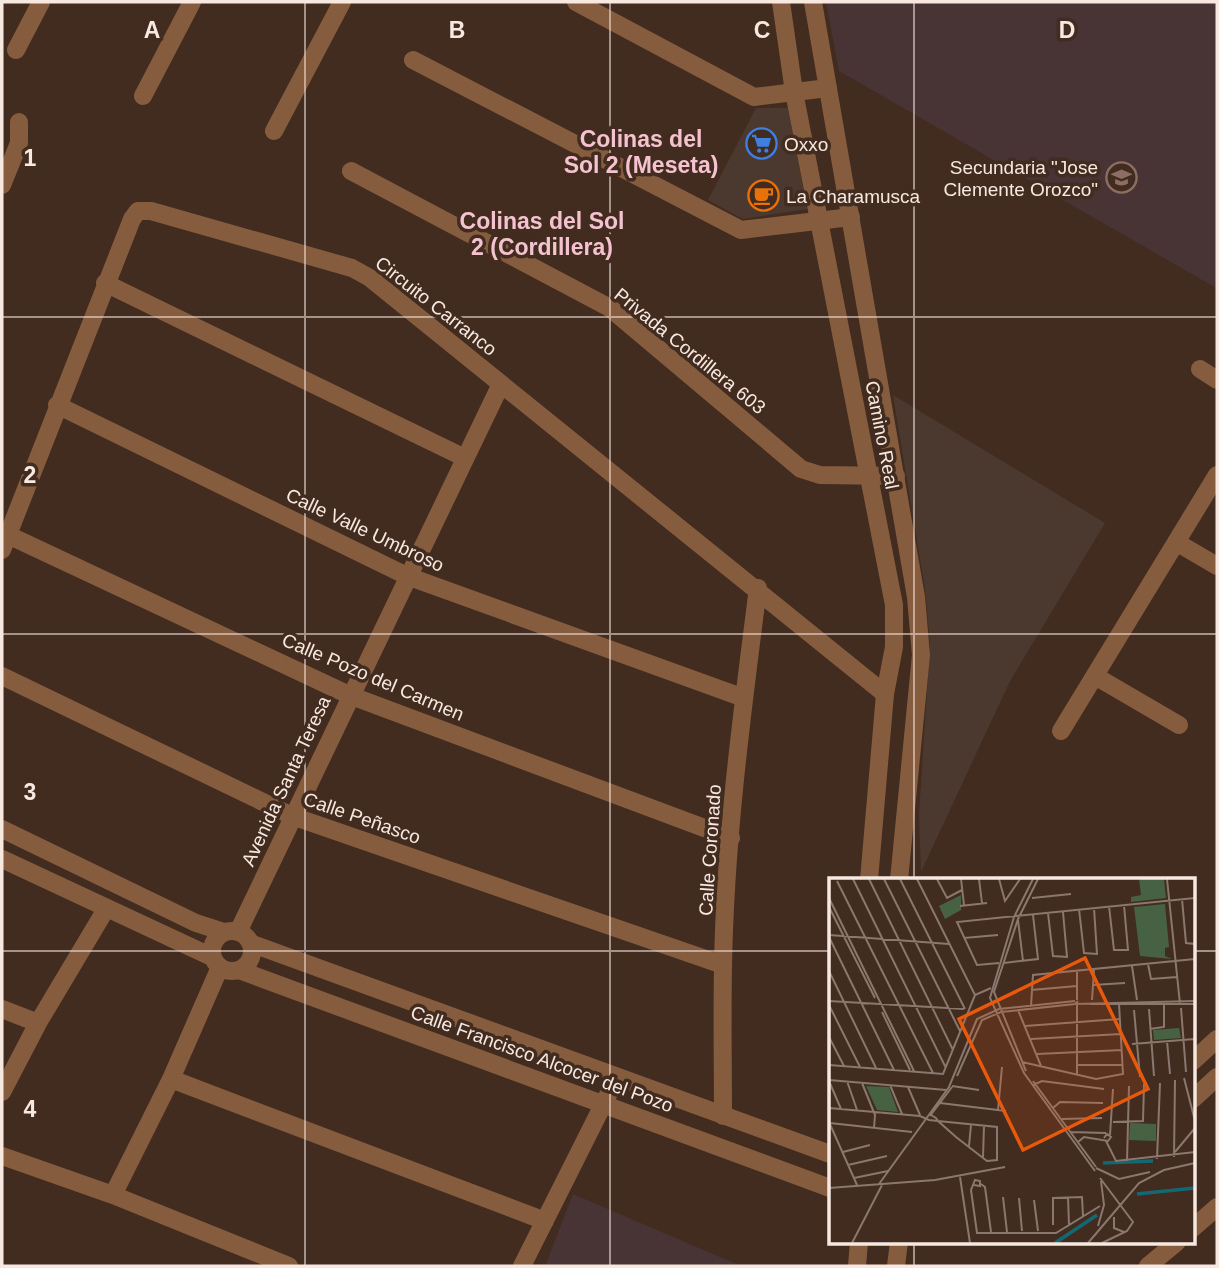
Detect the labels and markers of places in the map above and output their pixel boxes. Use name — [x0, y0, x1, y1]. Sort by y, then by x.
supermarket icon: Oxxo — [744, 127, 778, 161]
place label: Oxxo — [784, 134, 828, 155]
place label: Secundaria "Jose Clemente Orozco" — [943, 157, 1098, 200]
school or university icon: Secundaria "Jose Clemente Orozco" — [1104, 161, 1138, 195]
cafe icon: La Charamusca — [746, 179, 780, 213]
place label: La Charamusca — [786, 186, 921, 207]

